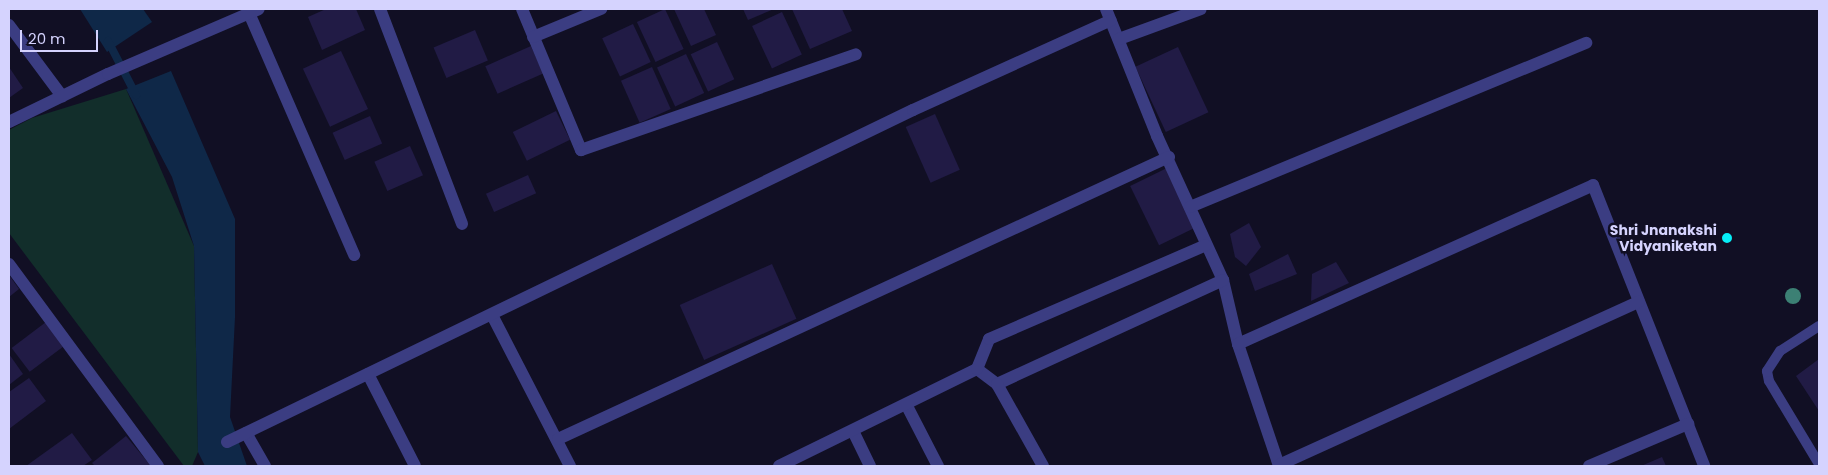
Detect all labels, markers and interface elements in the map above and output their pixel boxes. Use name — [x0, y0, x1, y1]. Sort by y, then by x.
scale bar — [22, 20, 100, 52]
text: 20 m — [28, 28, 66, 49]
place label: Shri Jnanakshi Vidyaniketan — [1610, 222, 1717, 254]
marker: Shri Jnanakshi Vidyaniketan — [1721, 232, 1733, 244]

